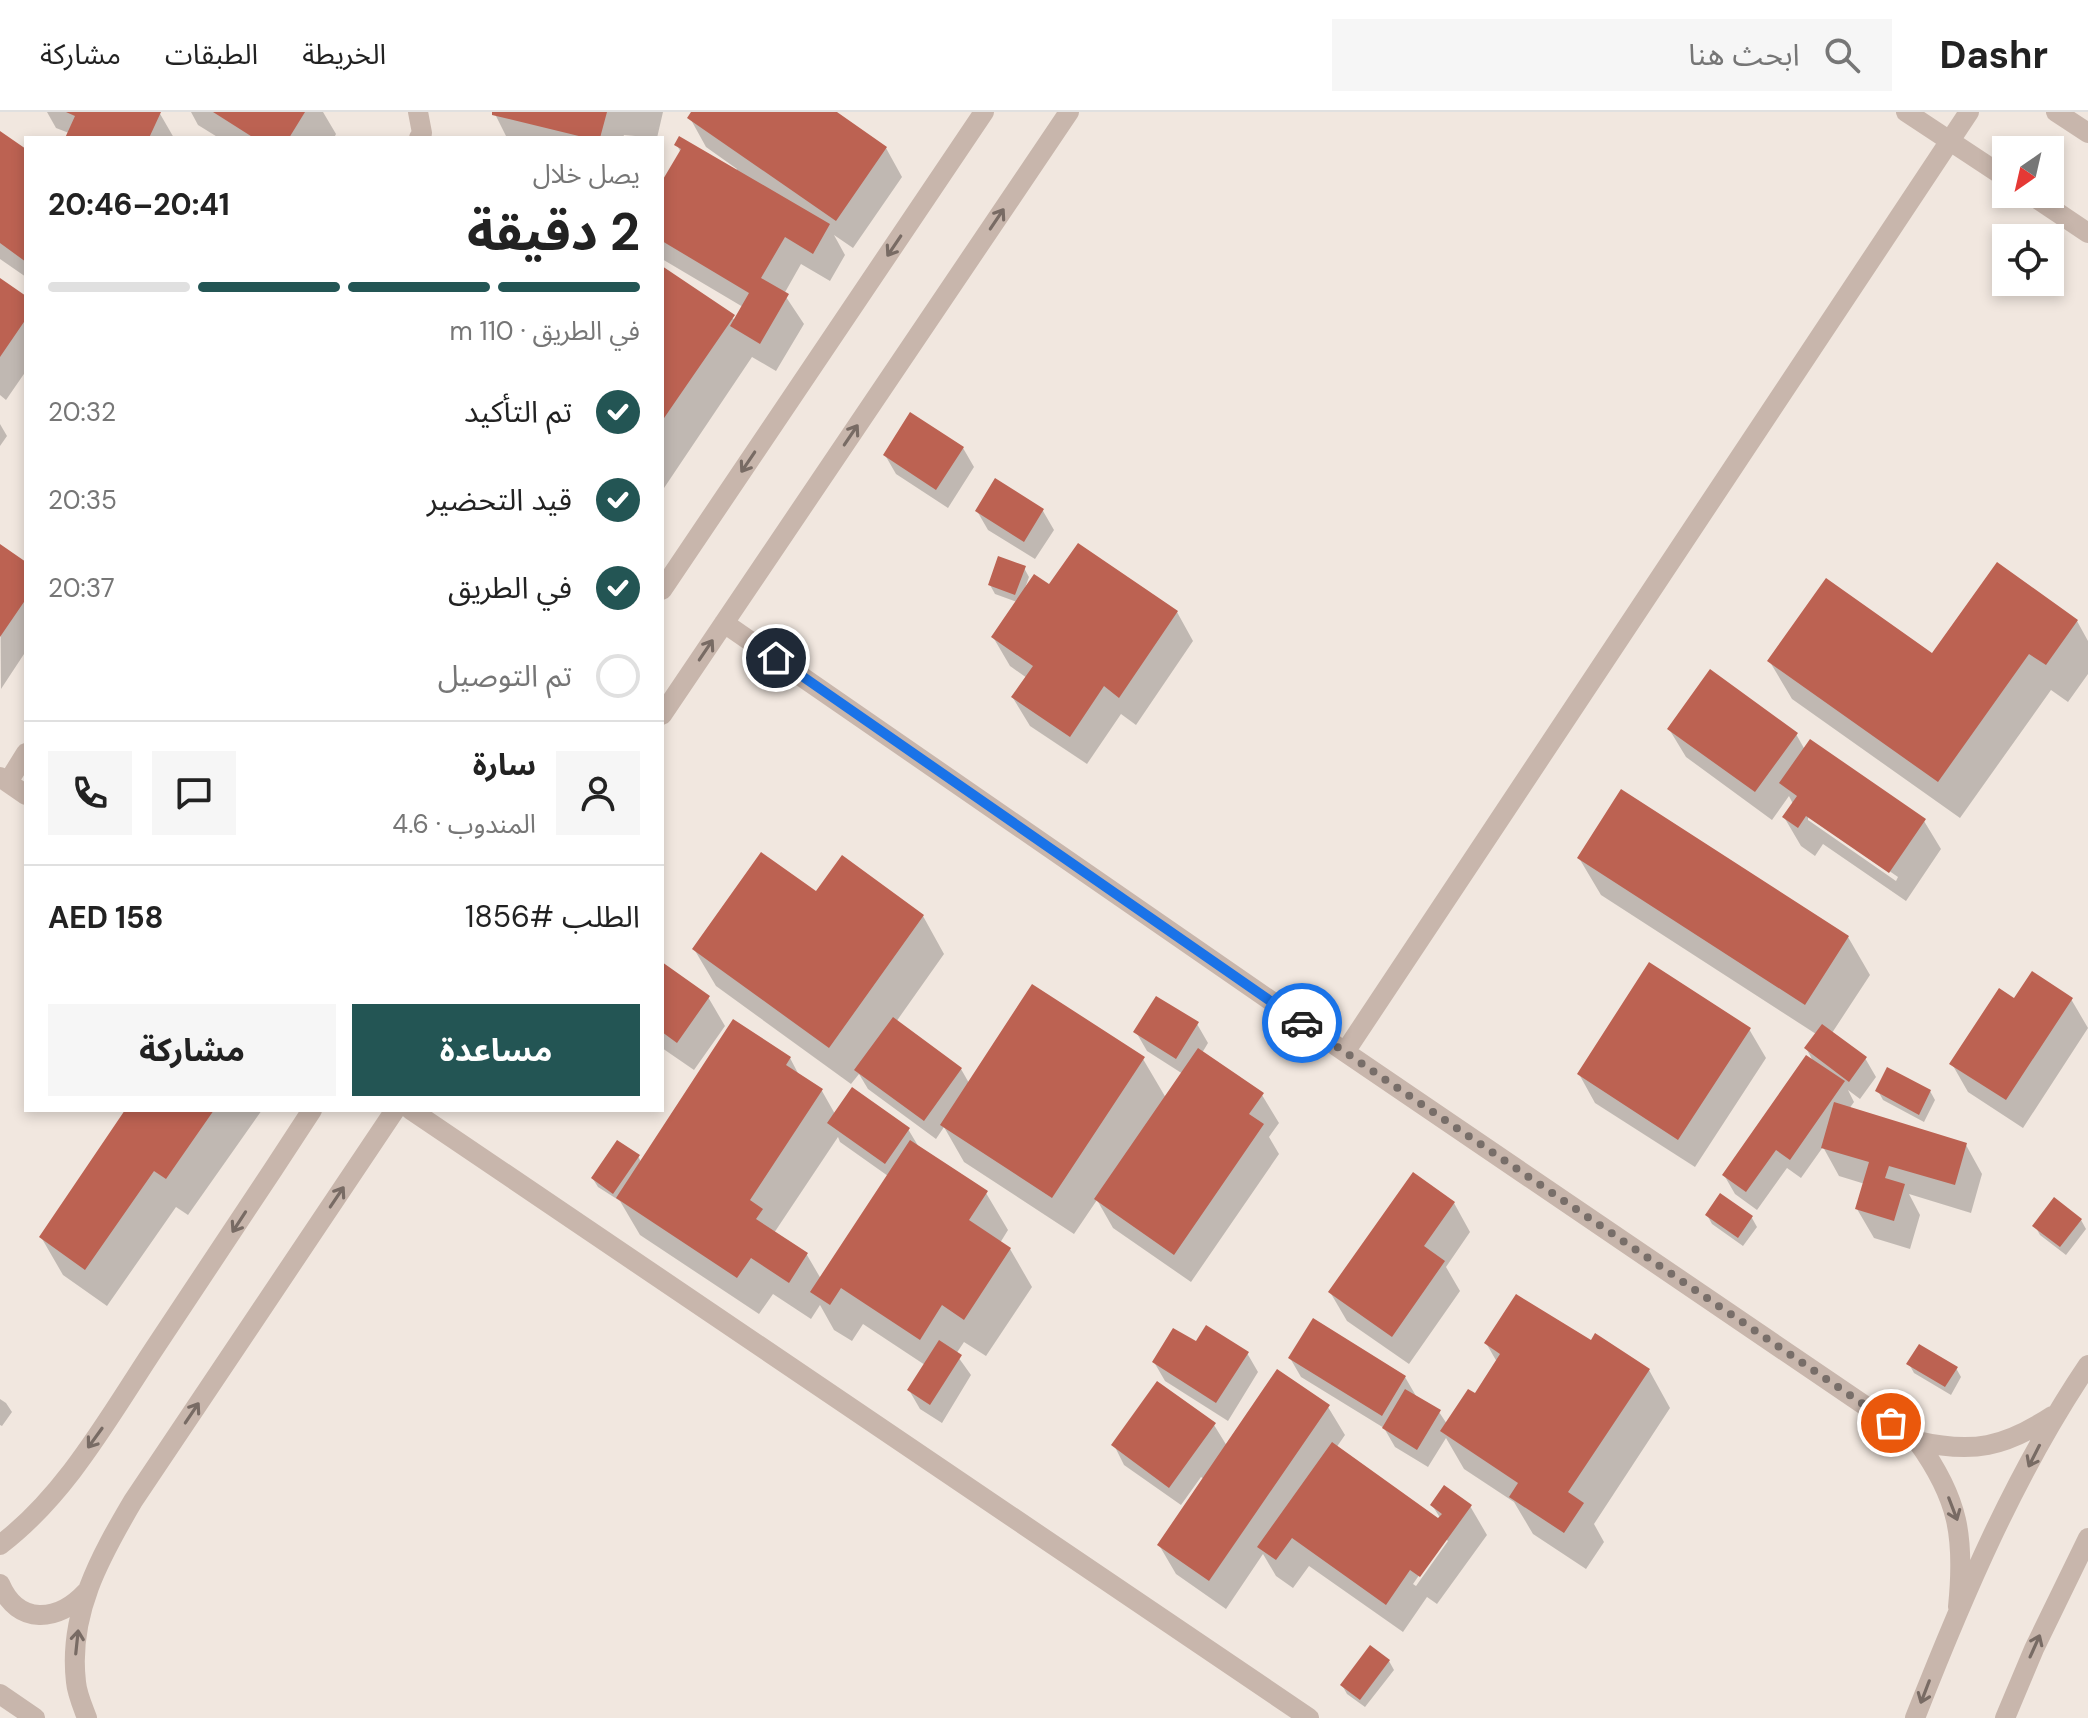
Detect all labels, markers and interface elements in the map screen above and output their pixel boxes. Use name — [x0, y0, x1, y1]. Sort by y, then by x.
search box — [1332, 19, 1892, 91]
text: Dashr — [1940, 30, 2048, 80]
icon: search — [1820, 33, 1864, 77]
text: ابحث هنا — [1688, 35, 1800, 74]
text: مشاركة — [40, 36, 121, 73]
text: الطبقات — [165, 36, 258, 73]
text: الخريطة — [302, 36, 386, 73]
north arrow — [1992, 136, 2064, 208]
map controls — [1992, 136, 2064, 296]
text: يصل خلال — [533, 157, 640, 191]
text: 20:41–20:46 — [48, 185, 230, 224]
text: 2 دقيقة — [467, 198, 640, 266]
one-way arrow — [989, 209, 1005, 231]
button: locate — [1992, 224, 2064, 296]
one-way arrow — [886, 235, 902, 257]
text: في الطريق · 110 m — [450, 314, 640, 348]
icon: check — [596, 390, 640, 434]
text: تم التأكيد — [464, 392, 572, 431]
text: 20:32 — [48, 395, 116, 429]
one-way arrow — [843, 424, 859, 446]
one-way arrow — [740, 450, 757, 472]
icon: check — [596, 478, 640, 522]
text: قيد التحضير — [427, 480, 572, 519]
text: 20:35 — [48, 483, 117, 517]
icon: check — [596, 566, 640, 610]
text: في الطريق — [448, 568, 572, 607]
text: 20:37 — [48, 571, 115, 605]
pin — [742, 624, 810, 692]
icon: home — [754, 636, 798, 680]
one-way arrow — [698, 639, 714, 662]
text: تم التوصيل — [438, 656, 572, 695]
text: سارة — [473, 745, 536, 784]
button: phone — [48, 751, 132, 835]
button: chat — [152, 751, 236, 835]
button: person — [556, 751, 640, 835]
text: المندوب · 4.6 — [392, 807, 536, 841]
text: الطلب #1856 — [465, 897, 640, 936]
text: AED 158 — [48, 898, 164, 937]
courier — [1262, 983, 1342, 1063]
icon: car — [1280, 1001, 1324, 1045]
button: مشاركة — [48, 1004, 336, 1096]
button: مساعدة — [352, 1004, 640, 1096]
one-way arrow — [329, 1186, 345, 1208]
one-way arrow — [230, 1210, 247, 1232]
pin — [1857, 1389, 1925, 1457]
icon: bag — [1869, 1401, 1913, 1445]
one-way arrow — [184, 1402, 200, 1424]
one-way arrow — [86, 1427, 103, 1449]
one-way arrow — [2026, 1443, 2041, 1467]
one-way arrow — [1947, 1496, 1961, 1521]
one-way arrow — [69, 1629, 84, 1656]
one-way arrow — [2029, 1634, 2044, 1659]
one-way arrow — [1917, 1679, 1932, 1704]

